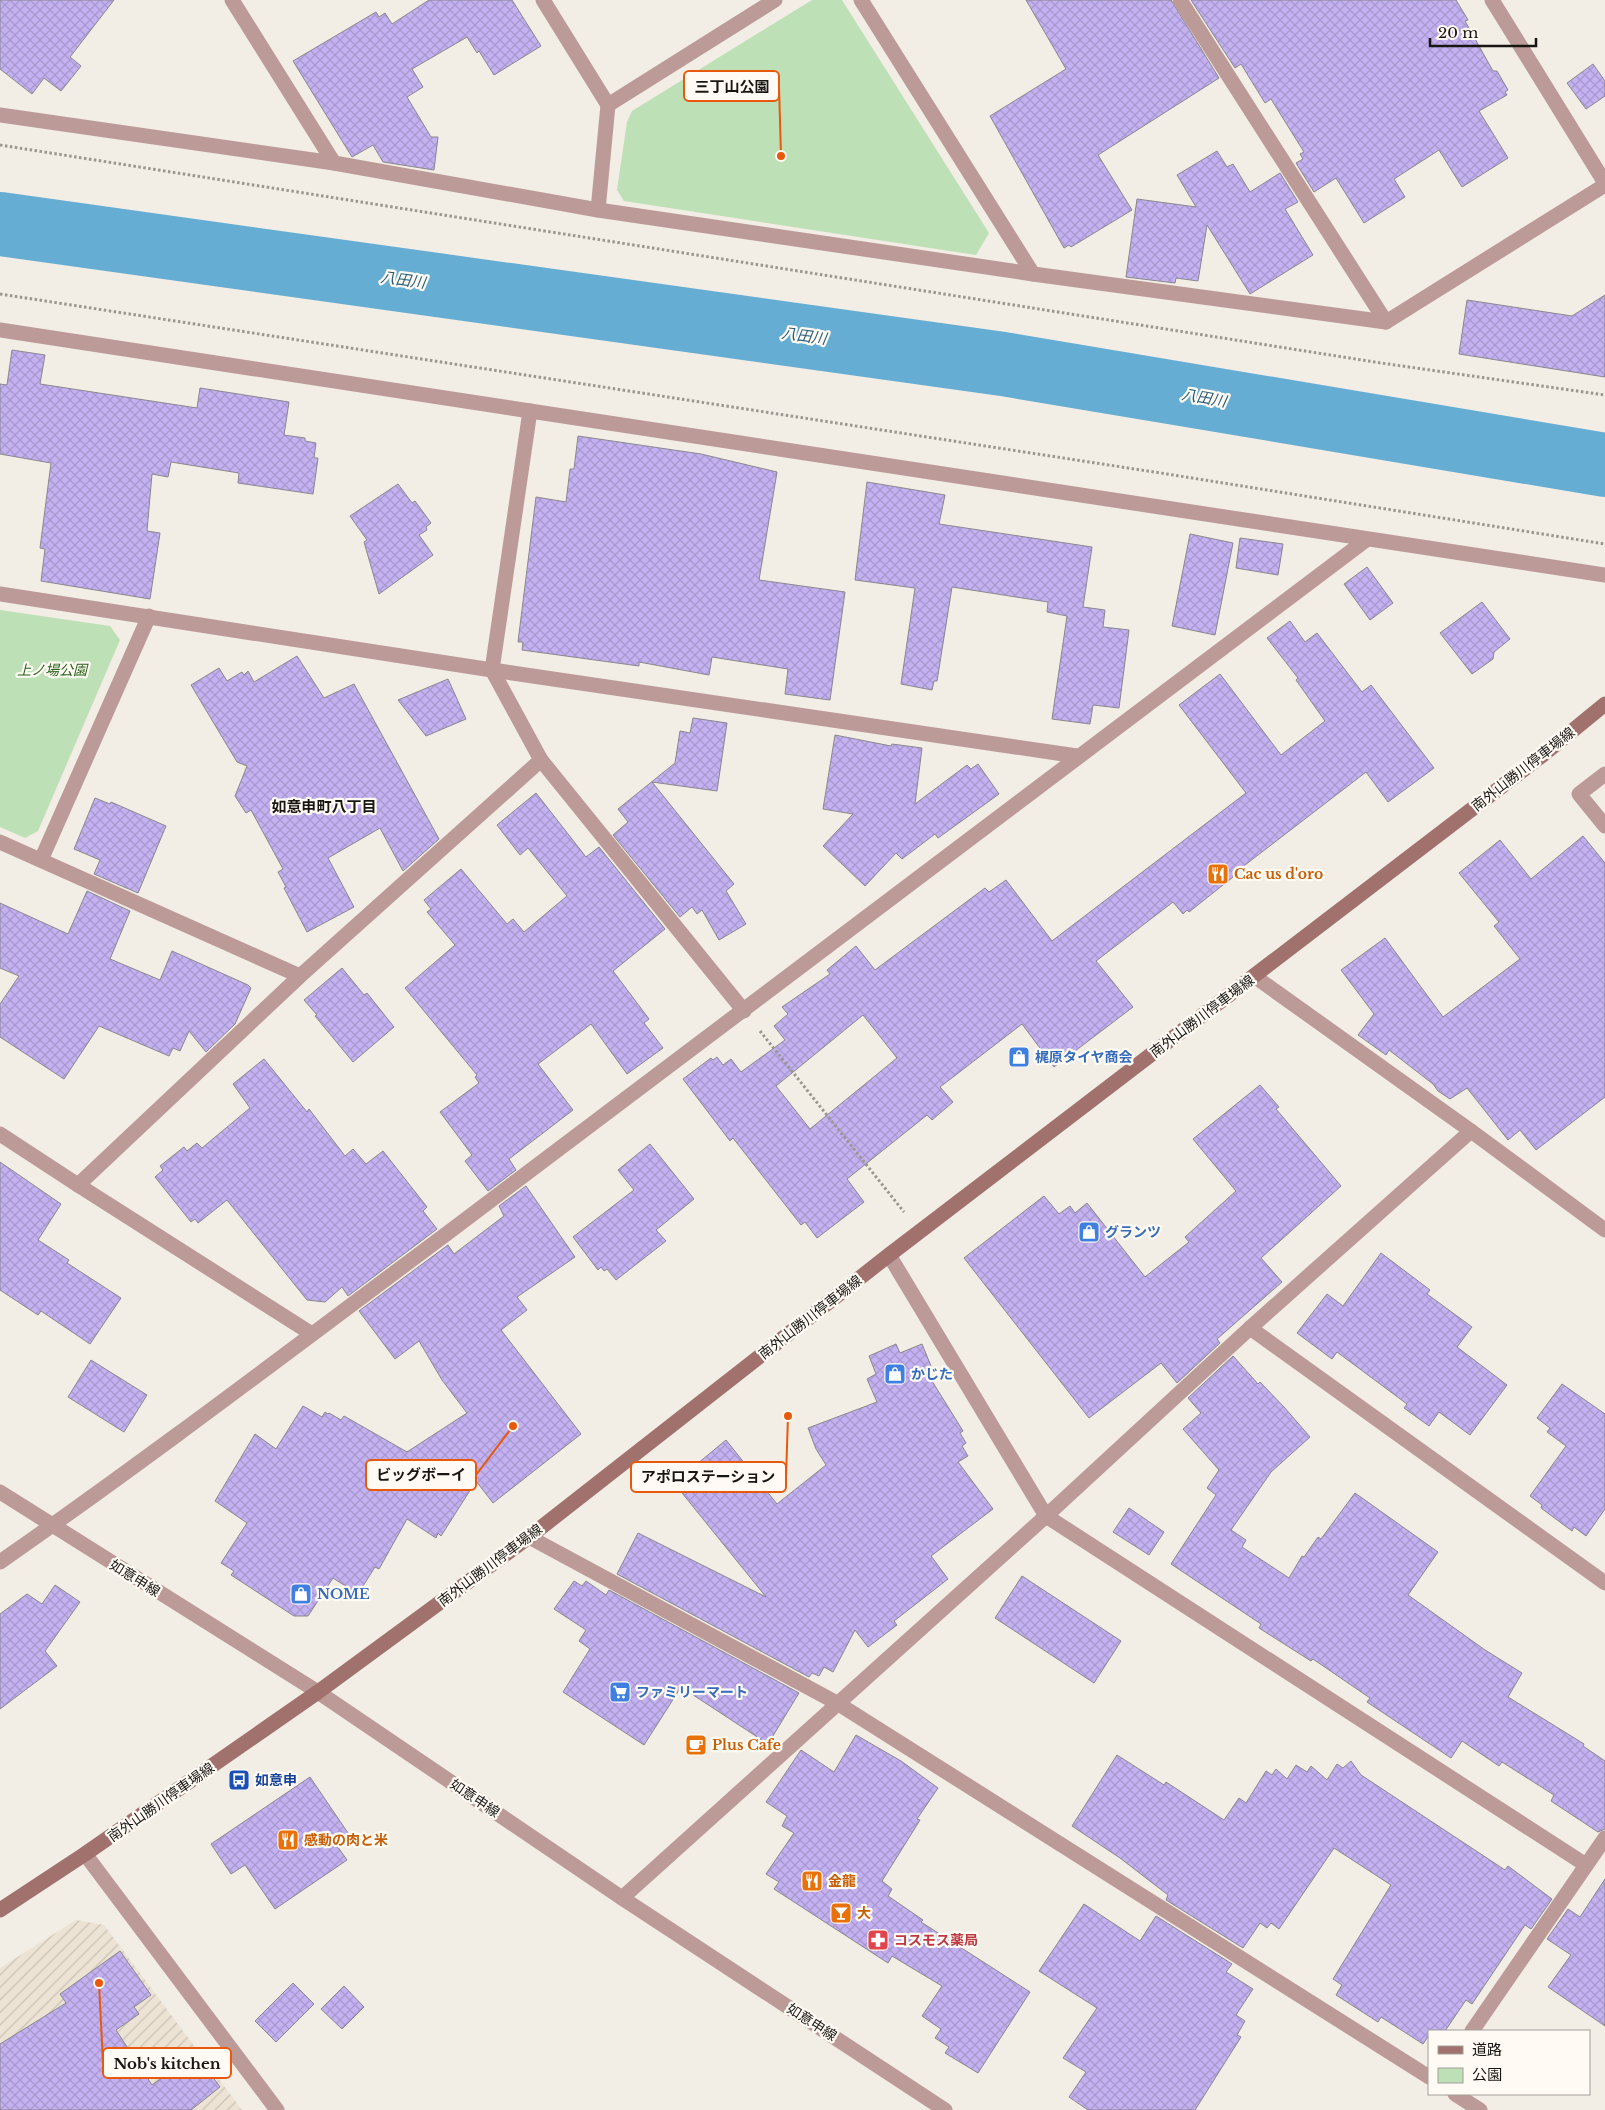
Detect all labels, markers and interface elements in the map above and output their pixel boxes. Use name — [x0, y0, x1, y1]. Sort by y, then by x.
scale bar — [1430, 15, 1536, 47]
text: 20 m — [1438, 23, 1478, 42]
callout: 三丁山公園 — [684, 71, 779, 101]
text: 三丁山公園 — [694, 77, 770, 96]
water label: 八田川 — [379, 267, 429, 292]
water label: 八田川 — [780, 323, 830, 348]
water label: 八田川 — [1180, 384, 1230, 411]
park label: 上ノ場公園 — [17, 661, 89, 679]
street label: 南外山勝川停車場線 — [1468, 723, 1578, 815]
district label: 如意申町八丁目 — [271, 797, 377, 816]
restaurant icon: Cac us d'oro — [1206, 862, 1230, 886]
place label: Cac us d'oro — [1234, 865, 1323, 883]
street label: 南外山勝川停車場線 — [1146, 971, 1258, 1061]
shop icon: 梶原タイヤ商会 — [1007, 1045, 1031, 1069]
place label: 梶原タイヤ商会 — [1035, 1048, 1133, 1066]
shop icon: グランツ — [1077, 1220, 1101, 1244]
place label: グランツ — [1105, 1223, 1161, 1241]
street label: 南外山勝川停車場線 — [755, 1271, 865, 1363]
shop icon: かじた — [883, 1362, 907, 1386]
place label: かじた — [911, 1365, 953, 1383]
callout: ビッグボーイ — [366, 1460, 476, 1490]
callout: アポロステーション — [631, 1462, 786, 1492]
text: ビッグボーイ — [376, 1465, 466, 1484]
text: アポロステーション — [641, 1467, 775, 1486]
street label: 南外山勝川停車場線 — [434, 1520, 546, 1610]
street label: 如意申線 — [106, 1556, 164, 1600]
shop icon: NOME — [289, 1582, 313, 1606]
place label: NOME — [317, 1585, 370, 1603]
supermarket icon: ファミリーマート — [608, 1680, 632, 1704]
place label: ファミリーマート — [636, 1683, 748, 1701]
cafe icon: Plus Cafe — [684, 1733, 708, 1757]
place label: Plus Cafe — [712, 1736, 781, 1754]
street label: 南外山勝川停車場線 — [104, 1758, 218, 1846]
bus stop icon: 如意申 — [227, 1768, 251, 1792]
place label: 如意申 — [255, 1771, 297, 1789]
street label: 如意申線 — [447, 1775, 503, 1821]
restaurant icon: 感動の肉と米 — [276, 1828, 300, 1852]
place label: 感動の肉と米 — [304, 1831, 388, 1849]
restaurant icon: 金龍 — [800, 1869, 824, 1893]
place label: 金龍 — [828, 1872, 856, 1890]
bar icon: 大 — [829, 1901, 853, 1925]
place label: 大 — [857, 1904, 871, 1922]
pharmacy icon: コスモス薬局 — [866, 1928, 890, 1952]
place label: コスモス薬局 — [894, 1931, 978, 1949]
street label: 如意申線 — [784, 1999, 840, 2045]
legend — [1428, 2030, 1590, 2095]
text: 道路 — [1472, 2040, 1502, 2059]
callout: Nob's kitchen — [103, 2048, 231, 2078]
text: Nob's kitchen — [113, 2054, 221, 2073]
text: 公園 — [1472, 2065, 1502, 2084]

